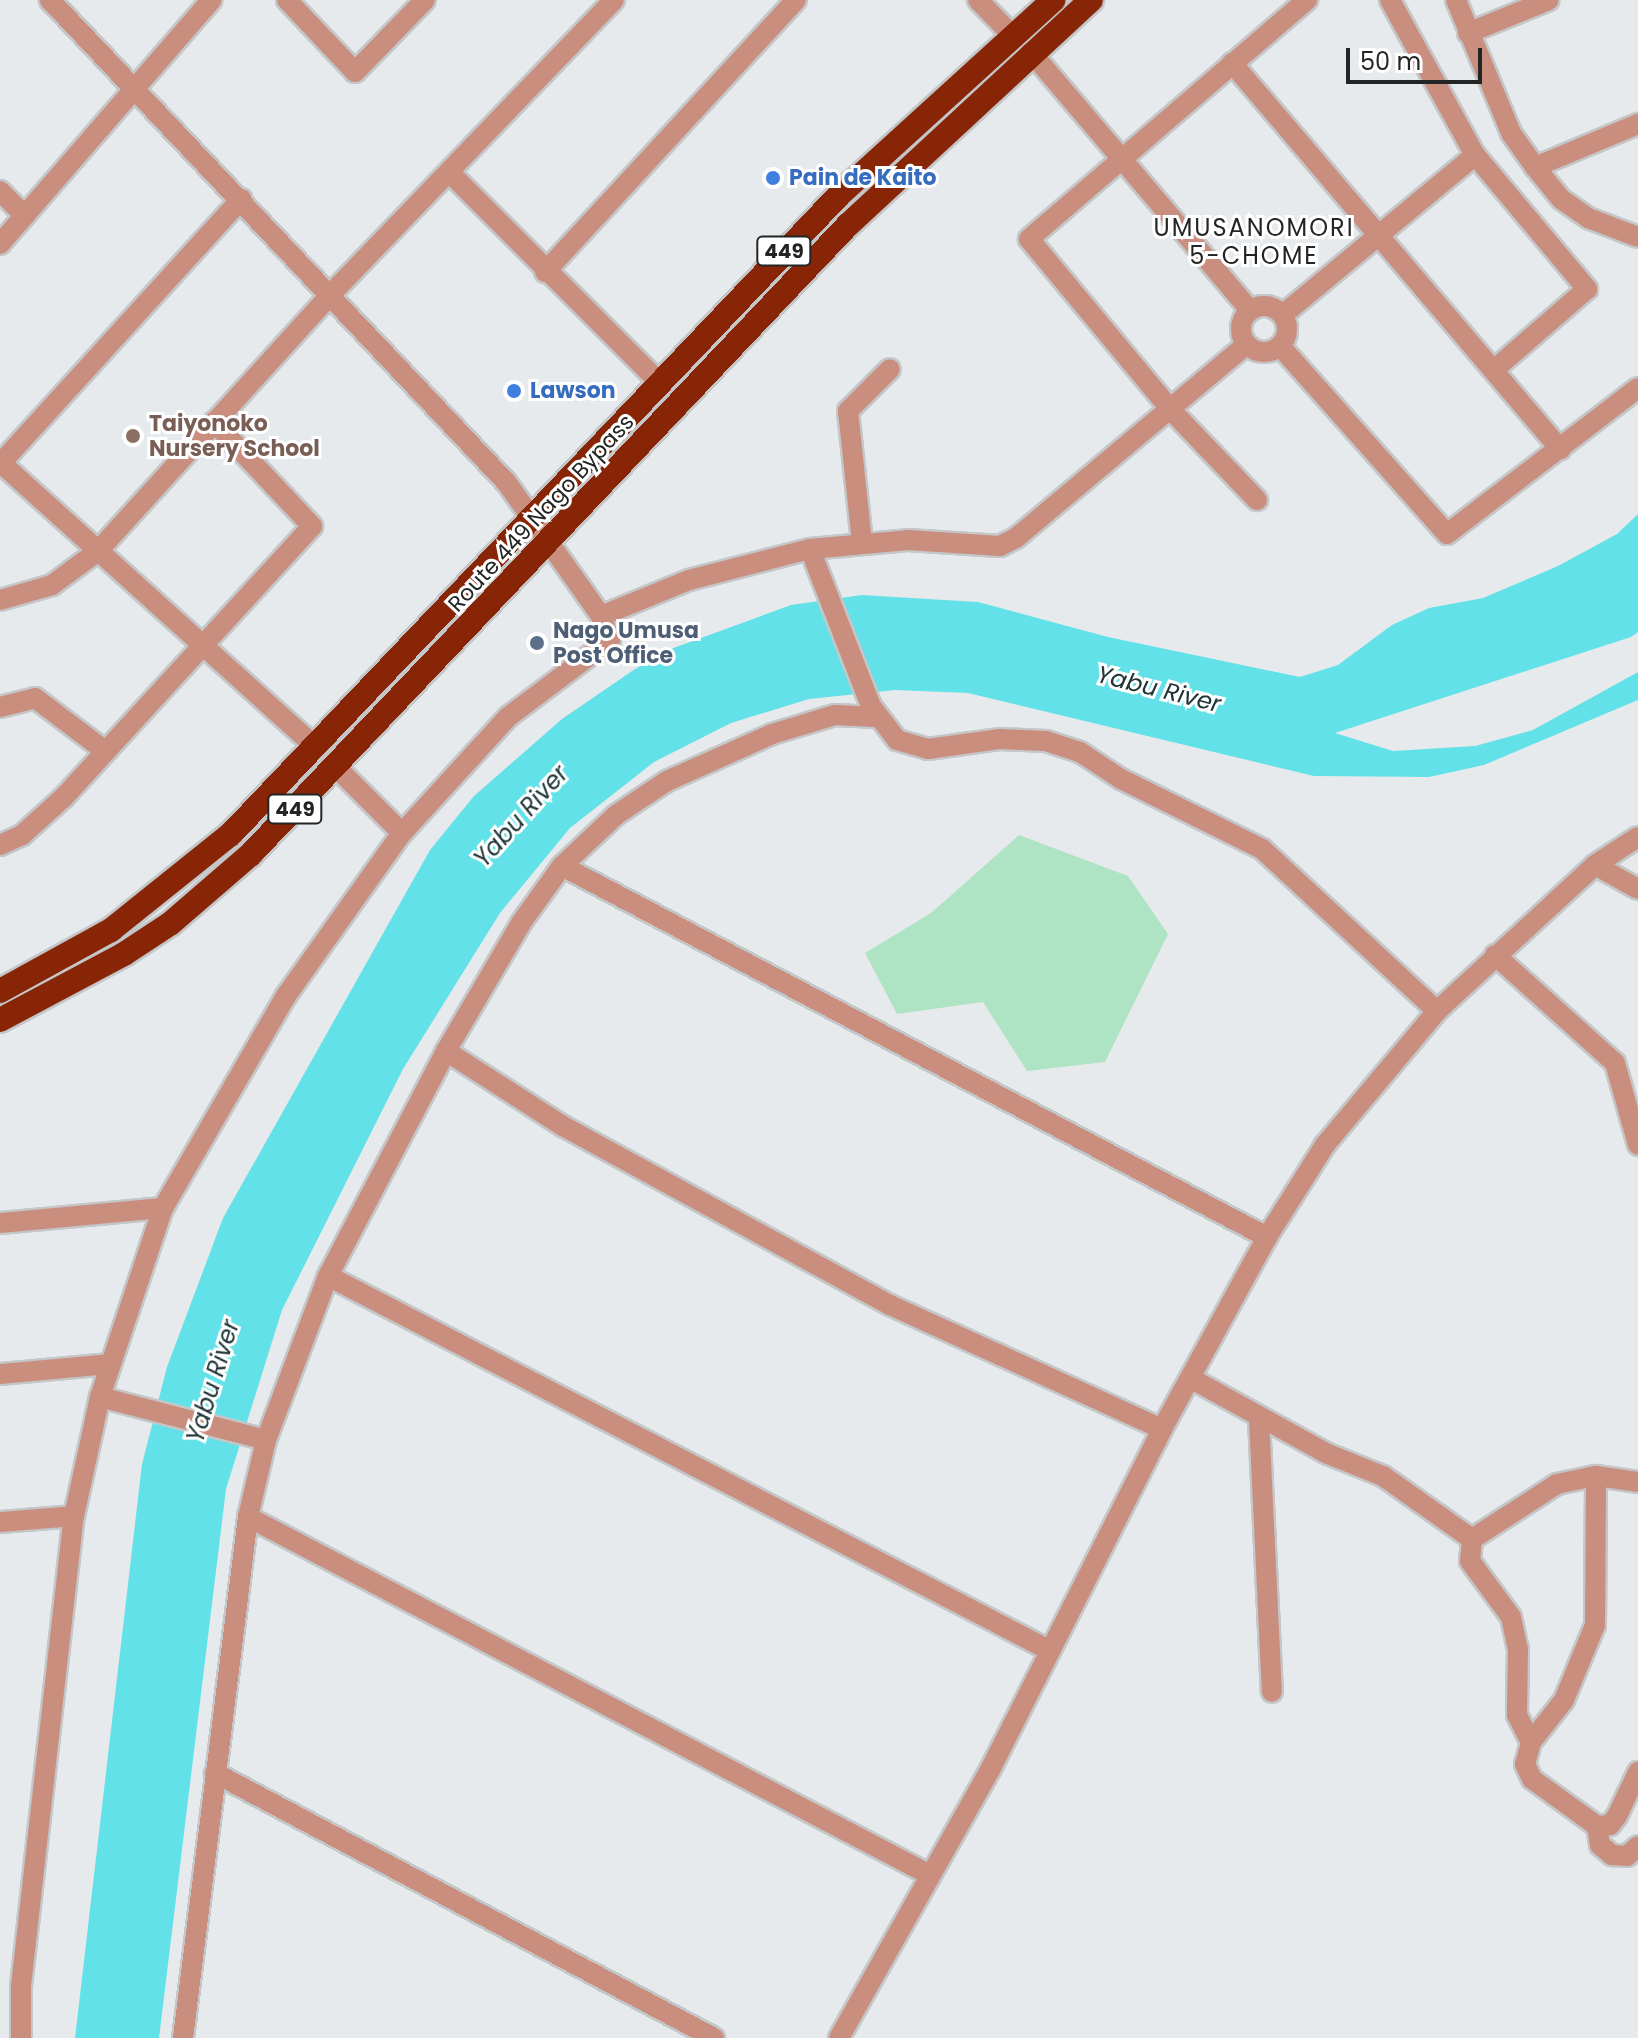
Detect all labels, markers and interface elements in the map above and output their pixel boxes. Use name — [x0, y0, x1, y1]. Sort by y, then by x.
scale bar — [1350, 32, 1486, 82]
text: 50 m — [1360, 45, 1421, 78]
place label: Pain de Kaito — [789, 165, 937, 191]
marker: Pain de Kaito — [764, 169, 782, 187]
district label: UMUSANOMORI 5-CHOME — [1153, 214, 1355, 270]
road number: 449 — [756, 235, 812, 267]
place label: Lawson — [530, 378, 616, 404]
marker: Lawson — [505, 382, 523, 400]
street label: Route 449 Nago Bypass — [443, 409, 639, 617]
place label: Taiyonoko Nursery School — [149, 410, 320, 462]
marker: Taiyonoko Nursery School — [124, 427, 142, 445]
place label: Nago Umusa Post Office — [553, 617, 699, 668]
marker: Nago Umusa Post Office — [528, 634, 546, 652]
water label: Yabu River — [1094, 660, 1224, 718]
water label: Yabu River — [468, 759, 574, 873]
road number: 449 — [267, 793, 323, 825]
water label: Yabu River — [181, 1316, 245, 1446]

